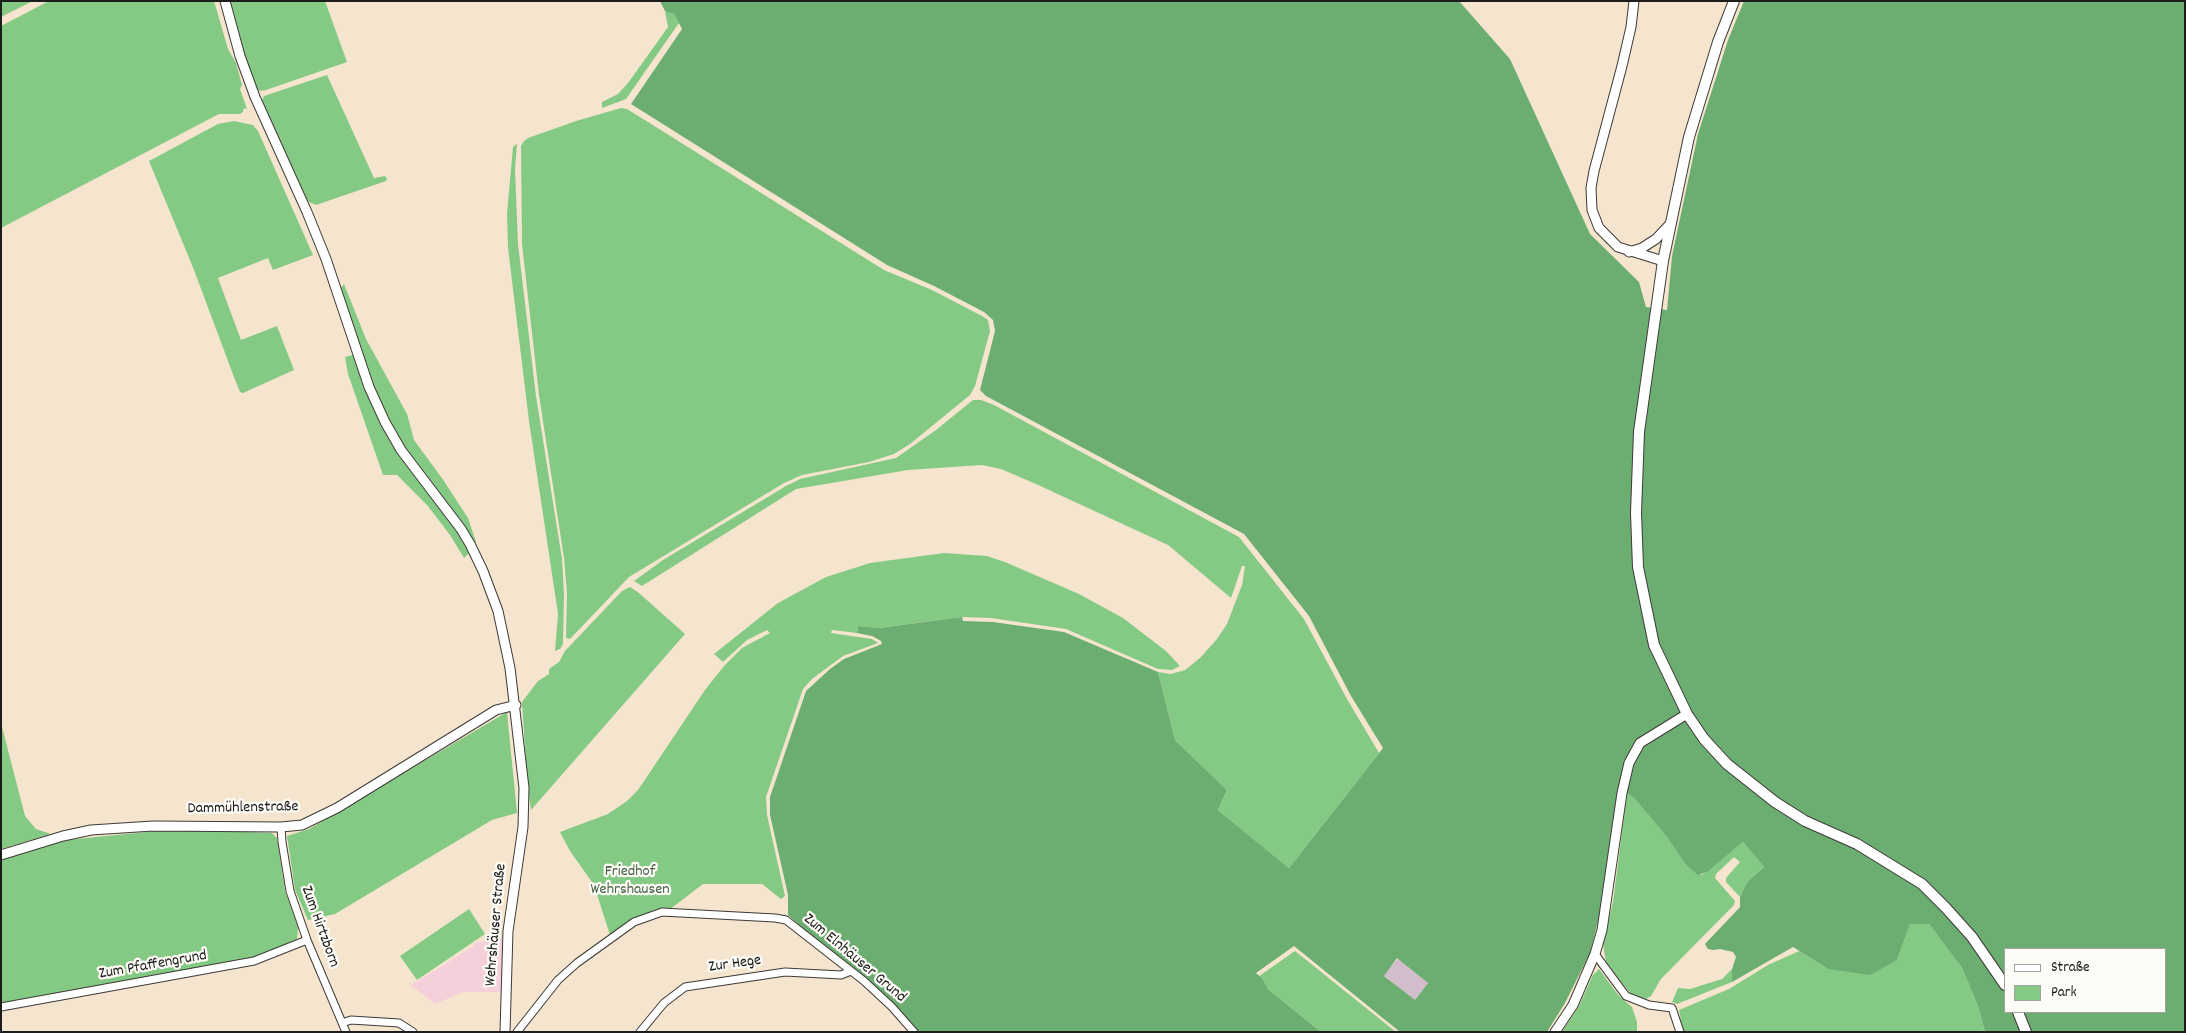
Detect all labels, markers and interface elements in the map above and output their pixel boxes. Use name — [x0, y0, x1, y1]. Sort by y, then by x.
street label: Dammühlenstraße — [187, 798, 299, 820]
street label: Wehrshäuser Straße — [482, 863, 512, 987]
park label: Friedhof Wehrshausen — [590, 863, 670, 901]
street label: Zum Hirtzborn — [295, 884, 343, 970]
street label: Zum Elnhäuser Grund — [799, 910, 909, 1008]
street label: Zum Pfaffengrund — [98, 947, 208, 985]
legend — [2004, 948, 2166, 1013]
street label: Zur Hege — [708, 952, 762, 978]
text: Straße — [2051, 957, 2089, 979]
text: Park — [2051, 982, 2077, 1004]

